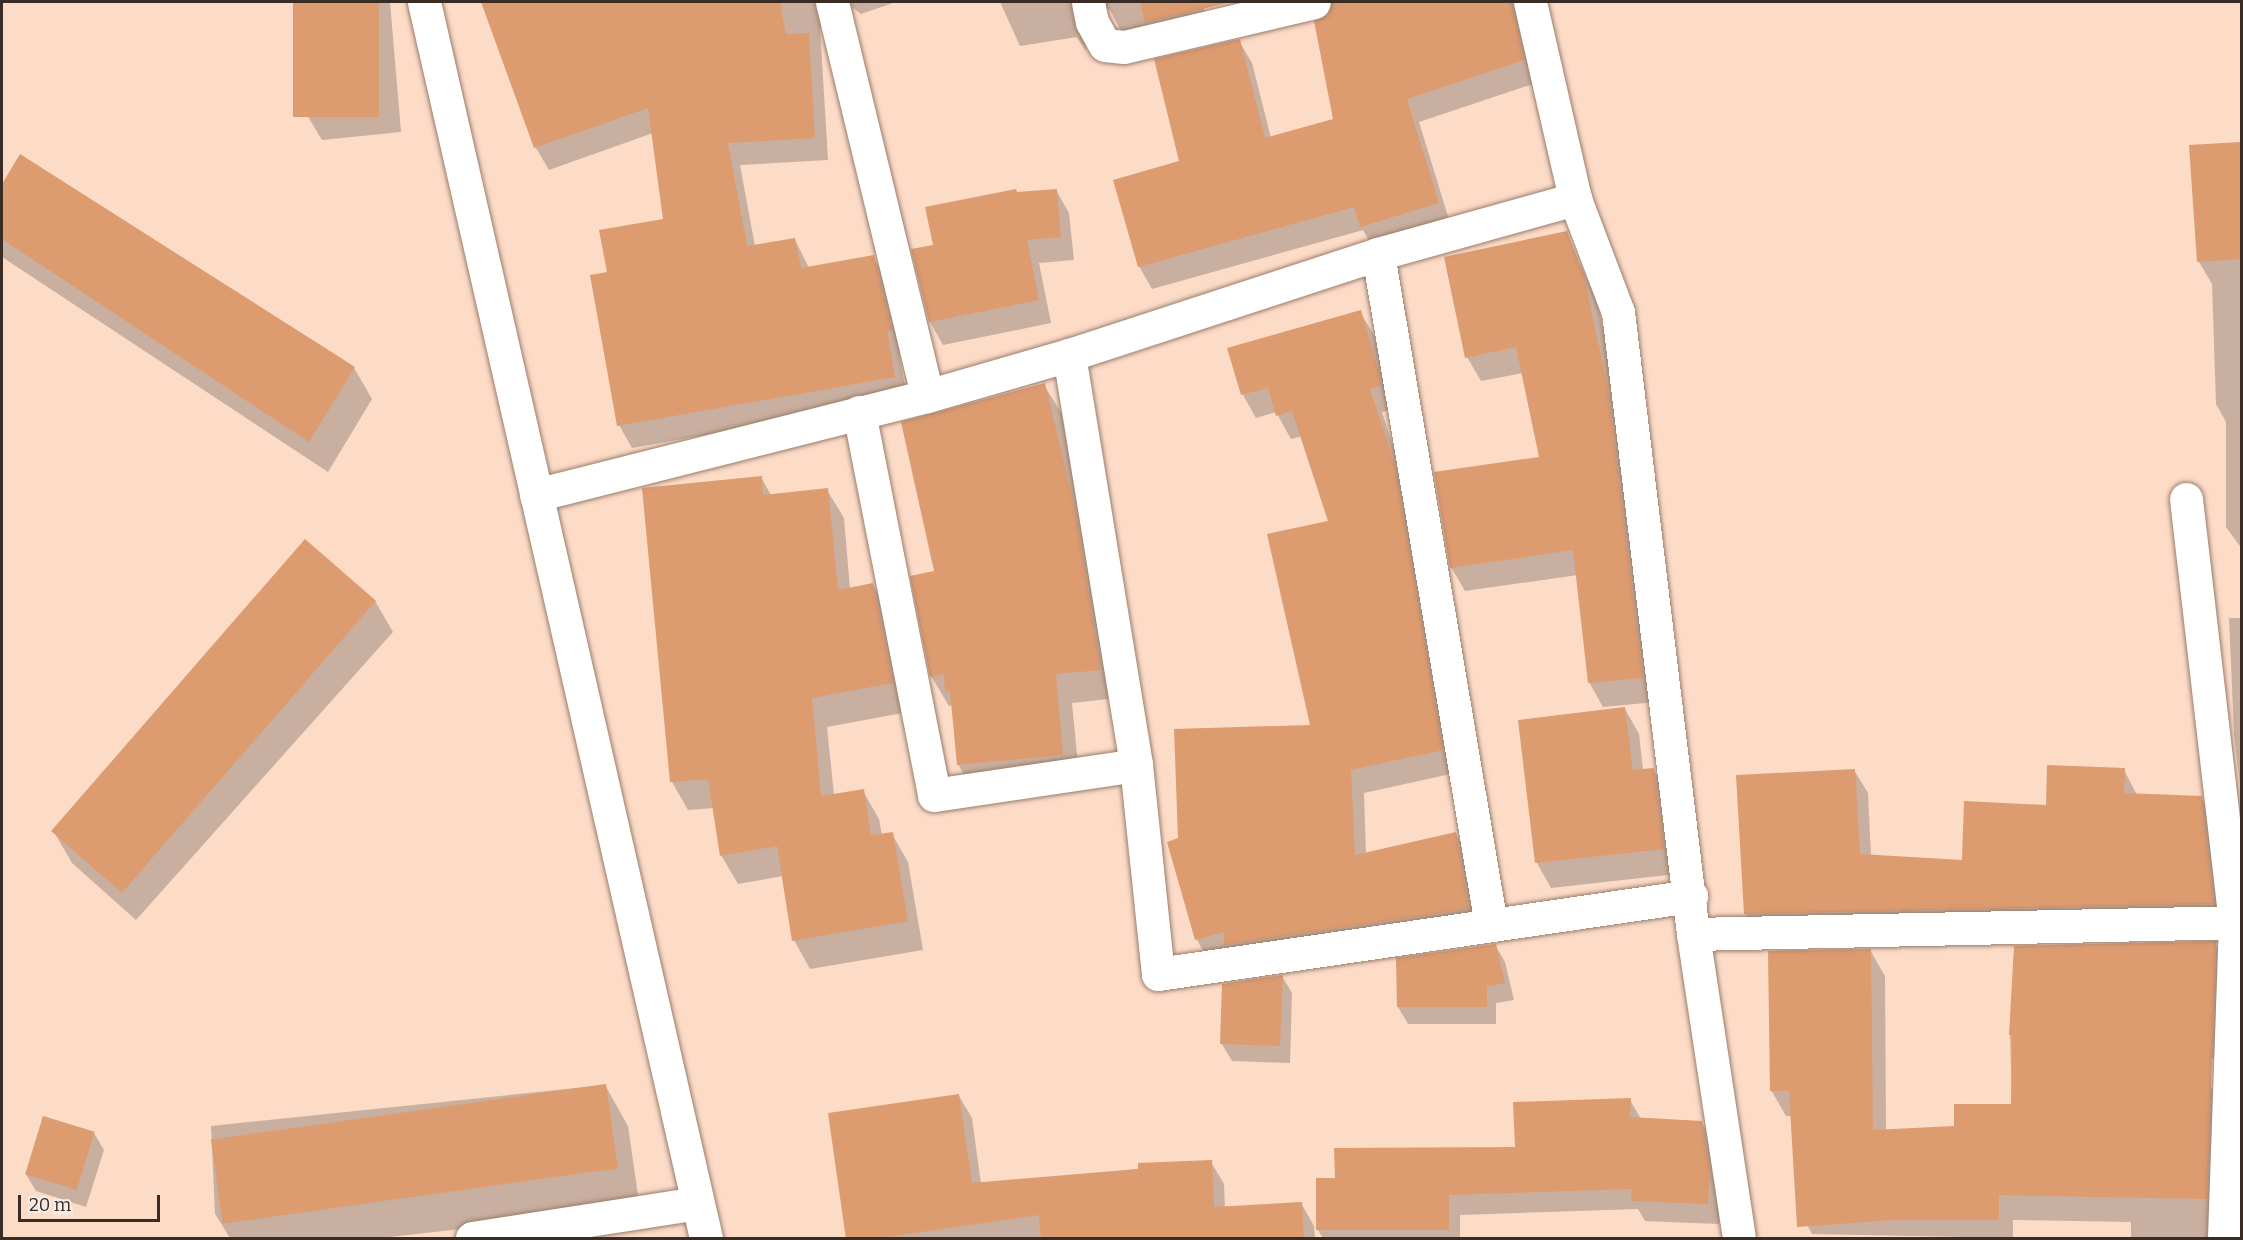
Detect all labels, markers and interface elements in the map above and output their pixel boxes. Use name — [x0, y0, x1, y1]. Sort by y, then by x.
scale bar — [21, 1183, 164, 1221]
text: 20 m — [29, 1194, 71, 1216]

